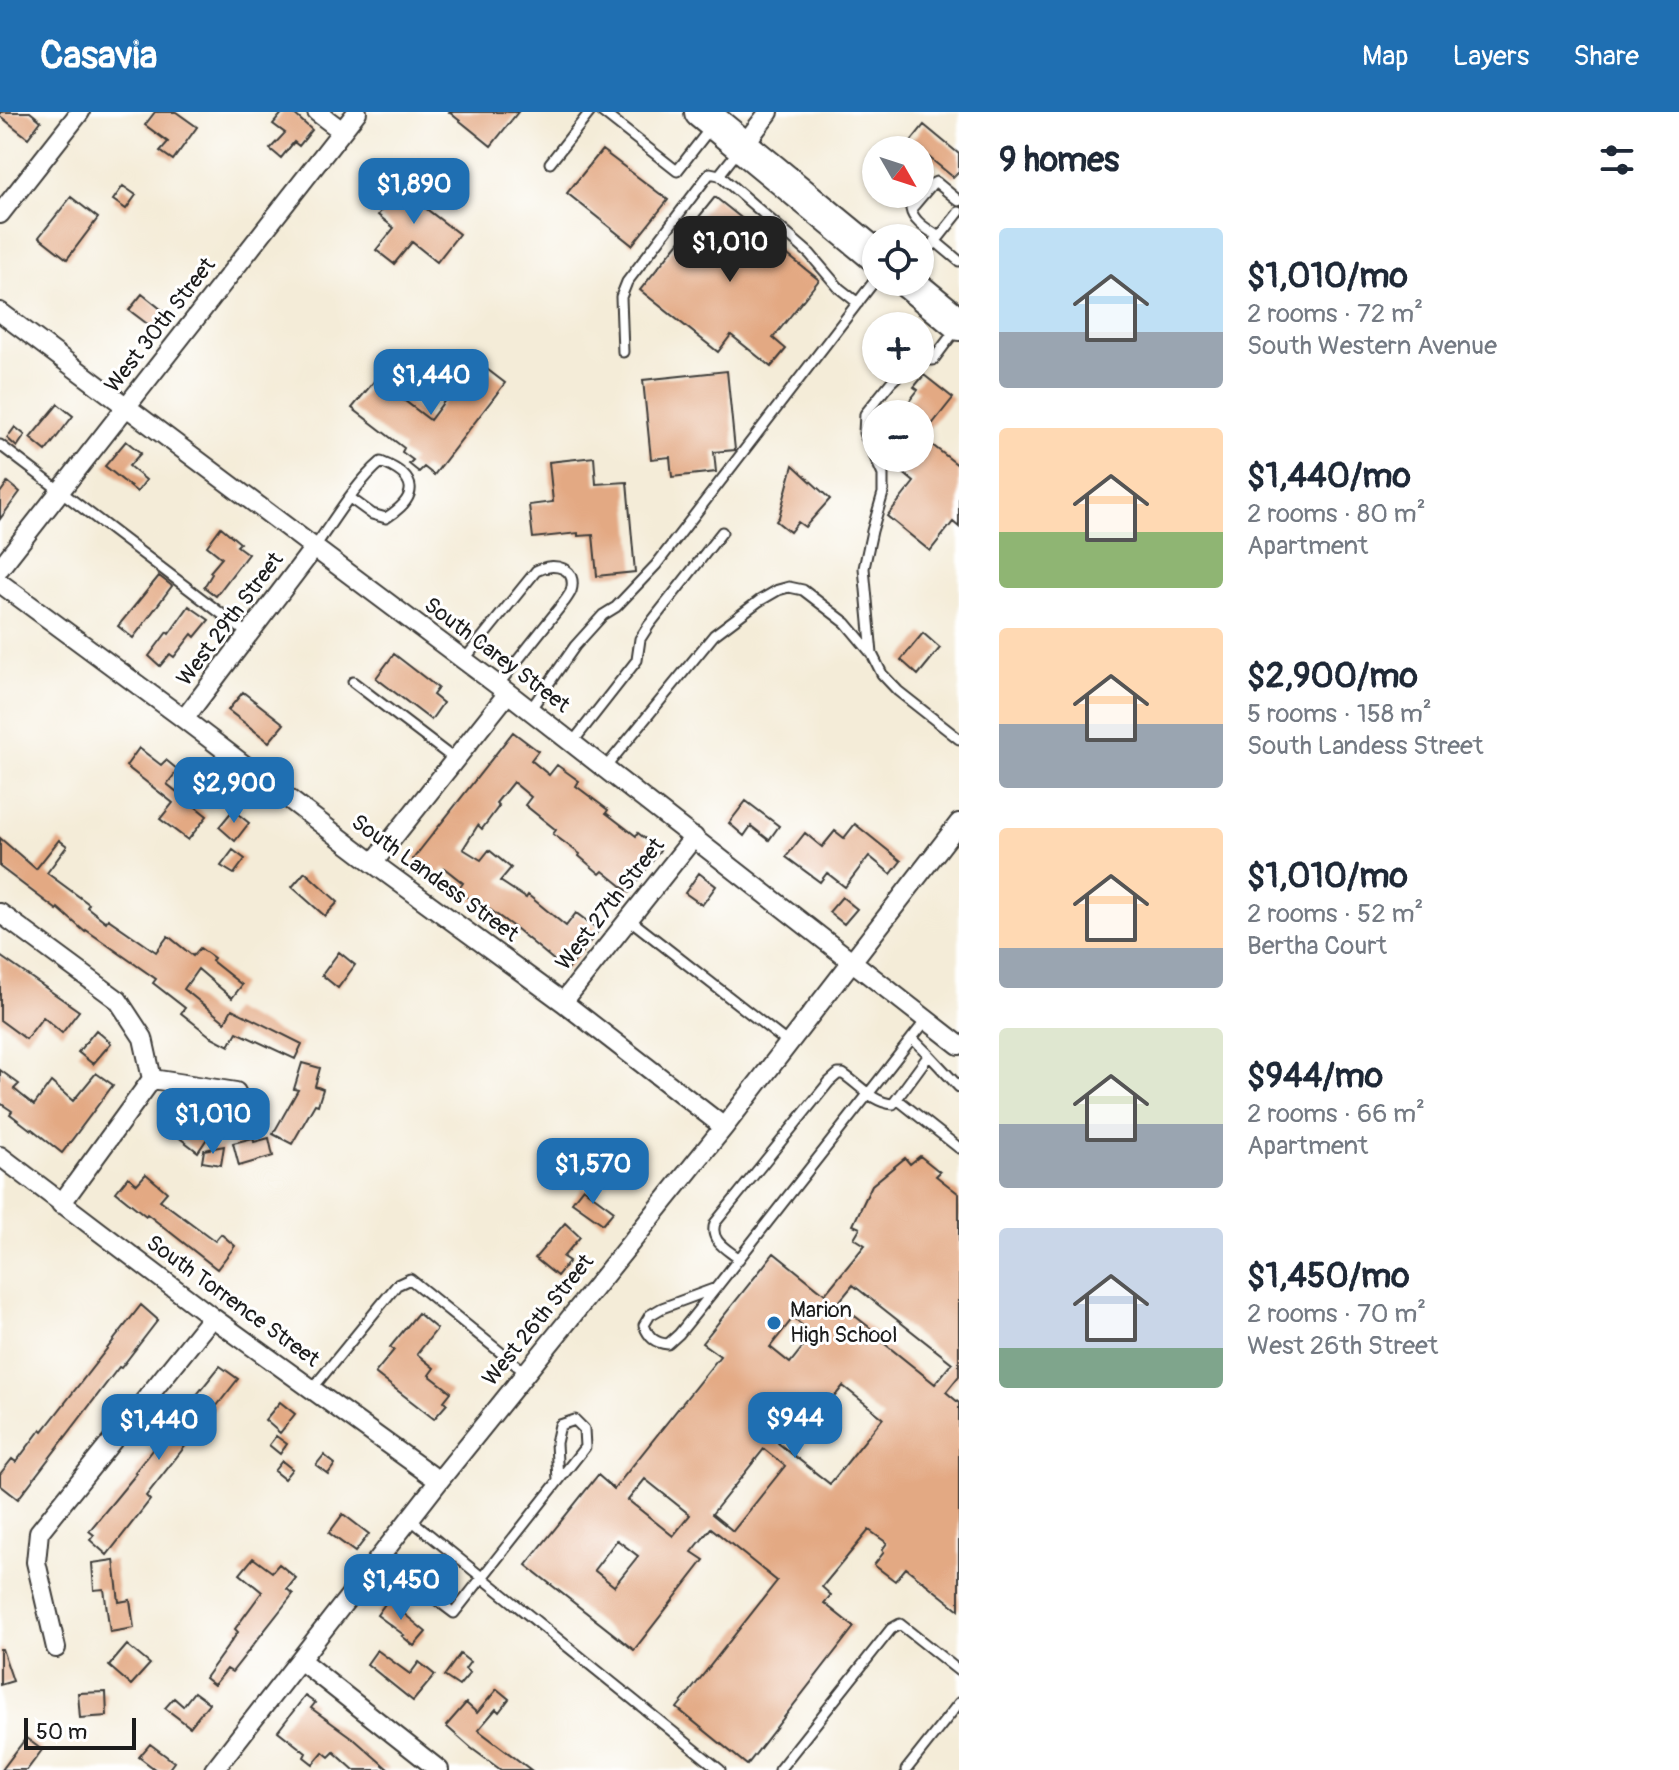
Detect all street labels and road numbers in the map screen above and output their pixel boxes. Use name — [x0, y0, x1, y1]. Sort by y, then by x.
street label: West 30th Street — [98, 252, 222, 398]
street label: West 29th Street — [171, 546, 290, 691]
street label: South Carey Street — [418, 591, 576, 719]
street label: South Landess Street — [346, 808, 524, 948]
street label: West 27th Street — [550, 832, 671, 976]
street label: South Torrence Street — [141, 1229, 325, 1373]
street label: West 26th Street — [476, 1248, 600, 1392]

